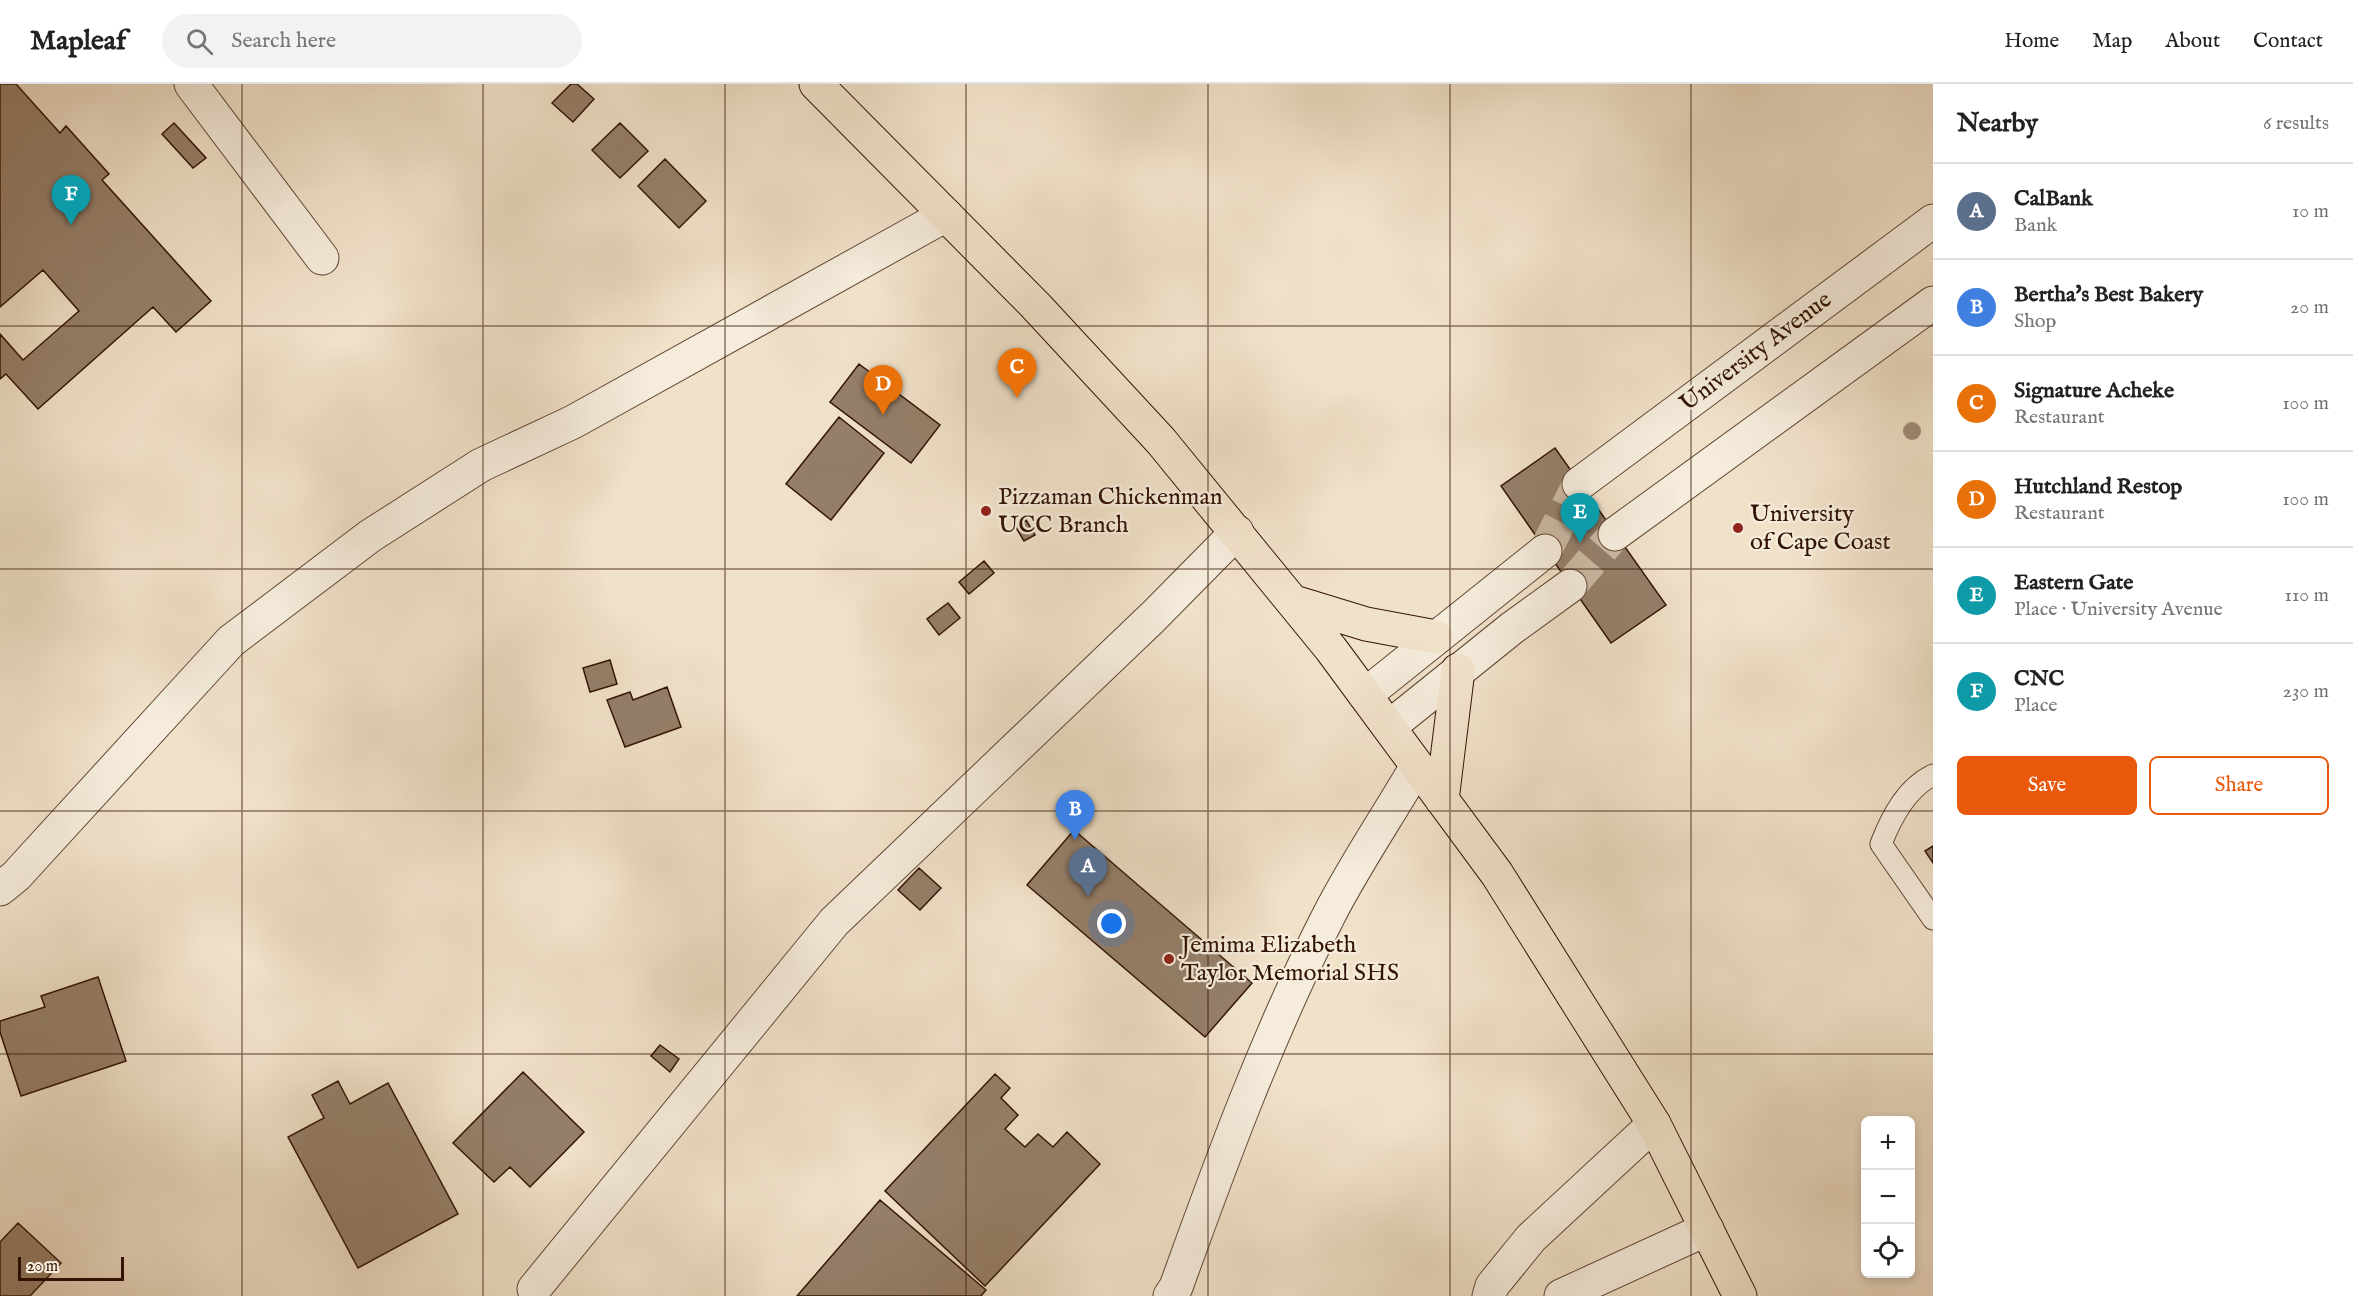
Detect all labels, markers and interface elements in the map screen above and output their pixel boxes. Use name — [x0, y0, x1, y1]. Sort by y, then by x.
search box — [162, 14, 582, 68]
text: Mapleaf — [30, 24, 126, 59]
icon: search — [183, 25, 216, 58]
text: Search here — [231, 27, 336, 55]
text: Home — [2004, 28, 2059, 55]
text: Map — [2092, 28, 2132, 55]
text: About — [2165, 28, 2220, 55]
text: Contact — [2253, 28, 2323, 55]
text: Nearby — [1957, 107, 2038, 140]
text: 6 results — [2263, 111, 2329, 136]
pin: F — [52, 176, 90, 225]
text: CalBank — [2014, 185, 2093, 213]
text: A — [1970, 199, 1983, 224]
text: 10 m — [2292, 199, 2329, 224]
text: Bank — [2014, 213, 2057, 238]
text: Bertha's Best Bakery — [2014, 281, 2203, 309]
street label: University Avenue — [1674, 285, 1838, 419]
text: B — [1970, 295, 1983, 320]
text: 20 m — [2290, 295, 2329, 320]
text: Shop — [2014, 309, 2056, 334]
pin: C — [998, 348, 1036, 398]
pin: D — [864, 366, 902, 415]
text: Signature Acheke — [2014, 377, 2174, 405]
text: C — [1969, 391, 1984, 416]
text: 100 m — [2282, 391, 2329, 416]
text: Restaurant — [2014, 405, 2105, 430]
text: Hutchland Restop — [2014, 473, 2182, 501]
place label: Pizzaman Chickenman UCC Branch — [998, 482, 1223, 541]
text: D — [1968, 487, 1985, 512]
text: 100 m — [2282, 487, 2329, 512]
pin: E — [1560, 494, 1600, 543]
place label: University of Cape Coast — [1750, 499, 1891, 558]
text: Restaurant — [2014, 501, 2105, 526]
marker: Pizzaman Chickenman UCC Branch — [979, 504, 993, 518]
marker: University of Cape Coast — [1731, 521, 1745, 535]
text: Eastern Gate — [2014, 569, 2133, 597]
text: E — [1970, 583, 1983, 608]
text: 110 m — [2285, 583, 2329, 608]
text: Place · University Avenue — [2014, 597, 2223, 622]
text: CNC — [2014, 665, 2064, 693]
text: F — [1970, 679, 1983, 704]
text: 230 m — [2283, 679, 2329, 704]
text: Place — [2014, 693, 2057, 718]
button: Save — [1957, 756, 2137, 815]
button: Share — [2149, 756, 2329, 815]
pin: B — [1056, 790, 1094, 840]
pin: A — [1068, 848, 1108, 897]
your location — [1097, 909, 1126, 938]
place label: Jemima Elizabeth Taylor Memorial SHS — [1178, 930, 1399, 989]
marker: Jemima Elizabeth Taylor Memorial SHS — [1162, 952, 1176, 966]
map controls — [1861, 1116, 1915, 1278]
button: + — [1861, 1116, 1915, 1170]
button: − — [1861, 1170, 1915, 1224]
button: locate — [1861, 1224, 1915, 1278]
scale bar — [18, 1254, 124, 1282]
text: 20 m — [27, 1257, 58, 1277]

